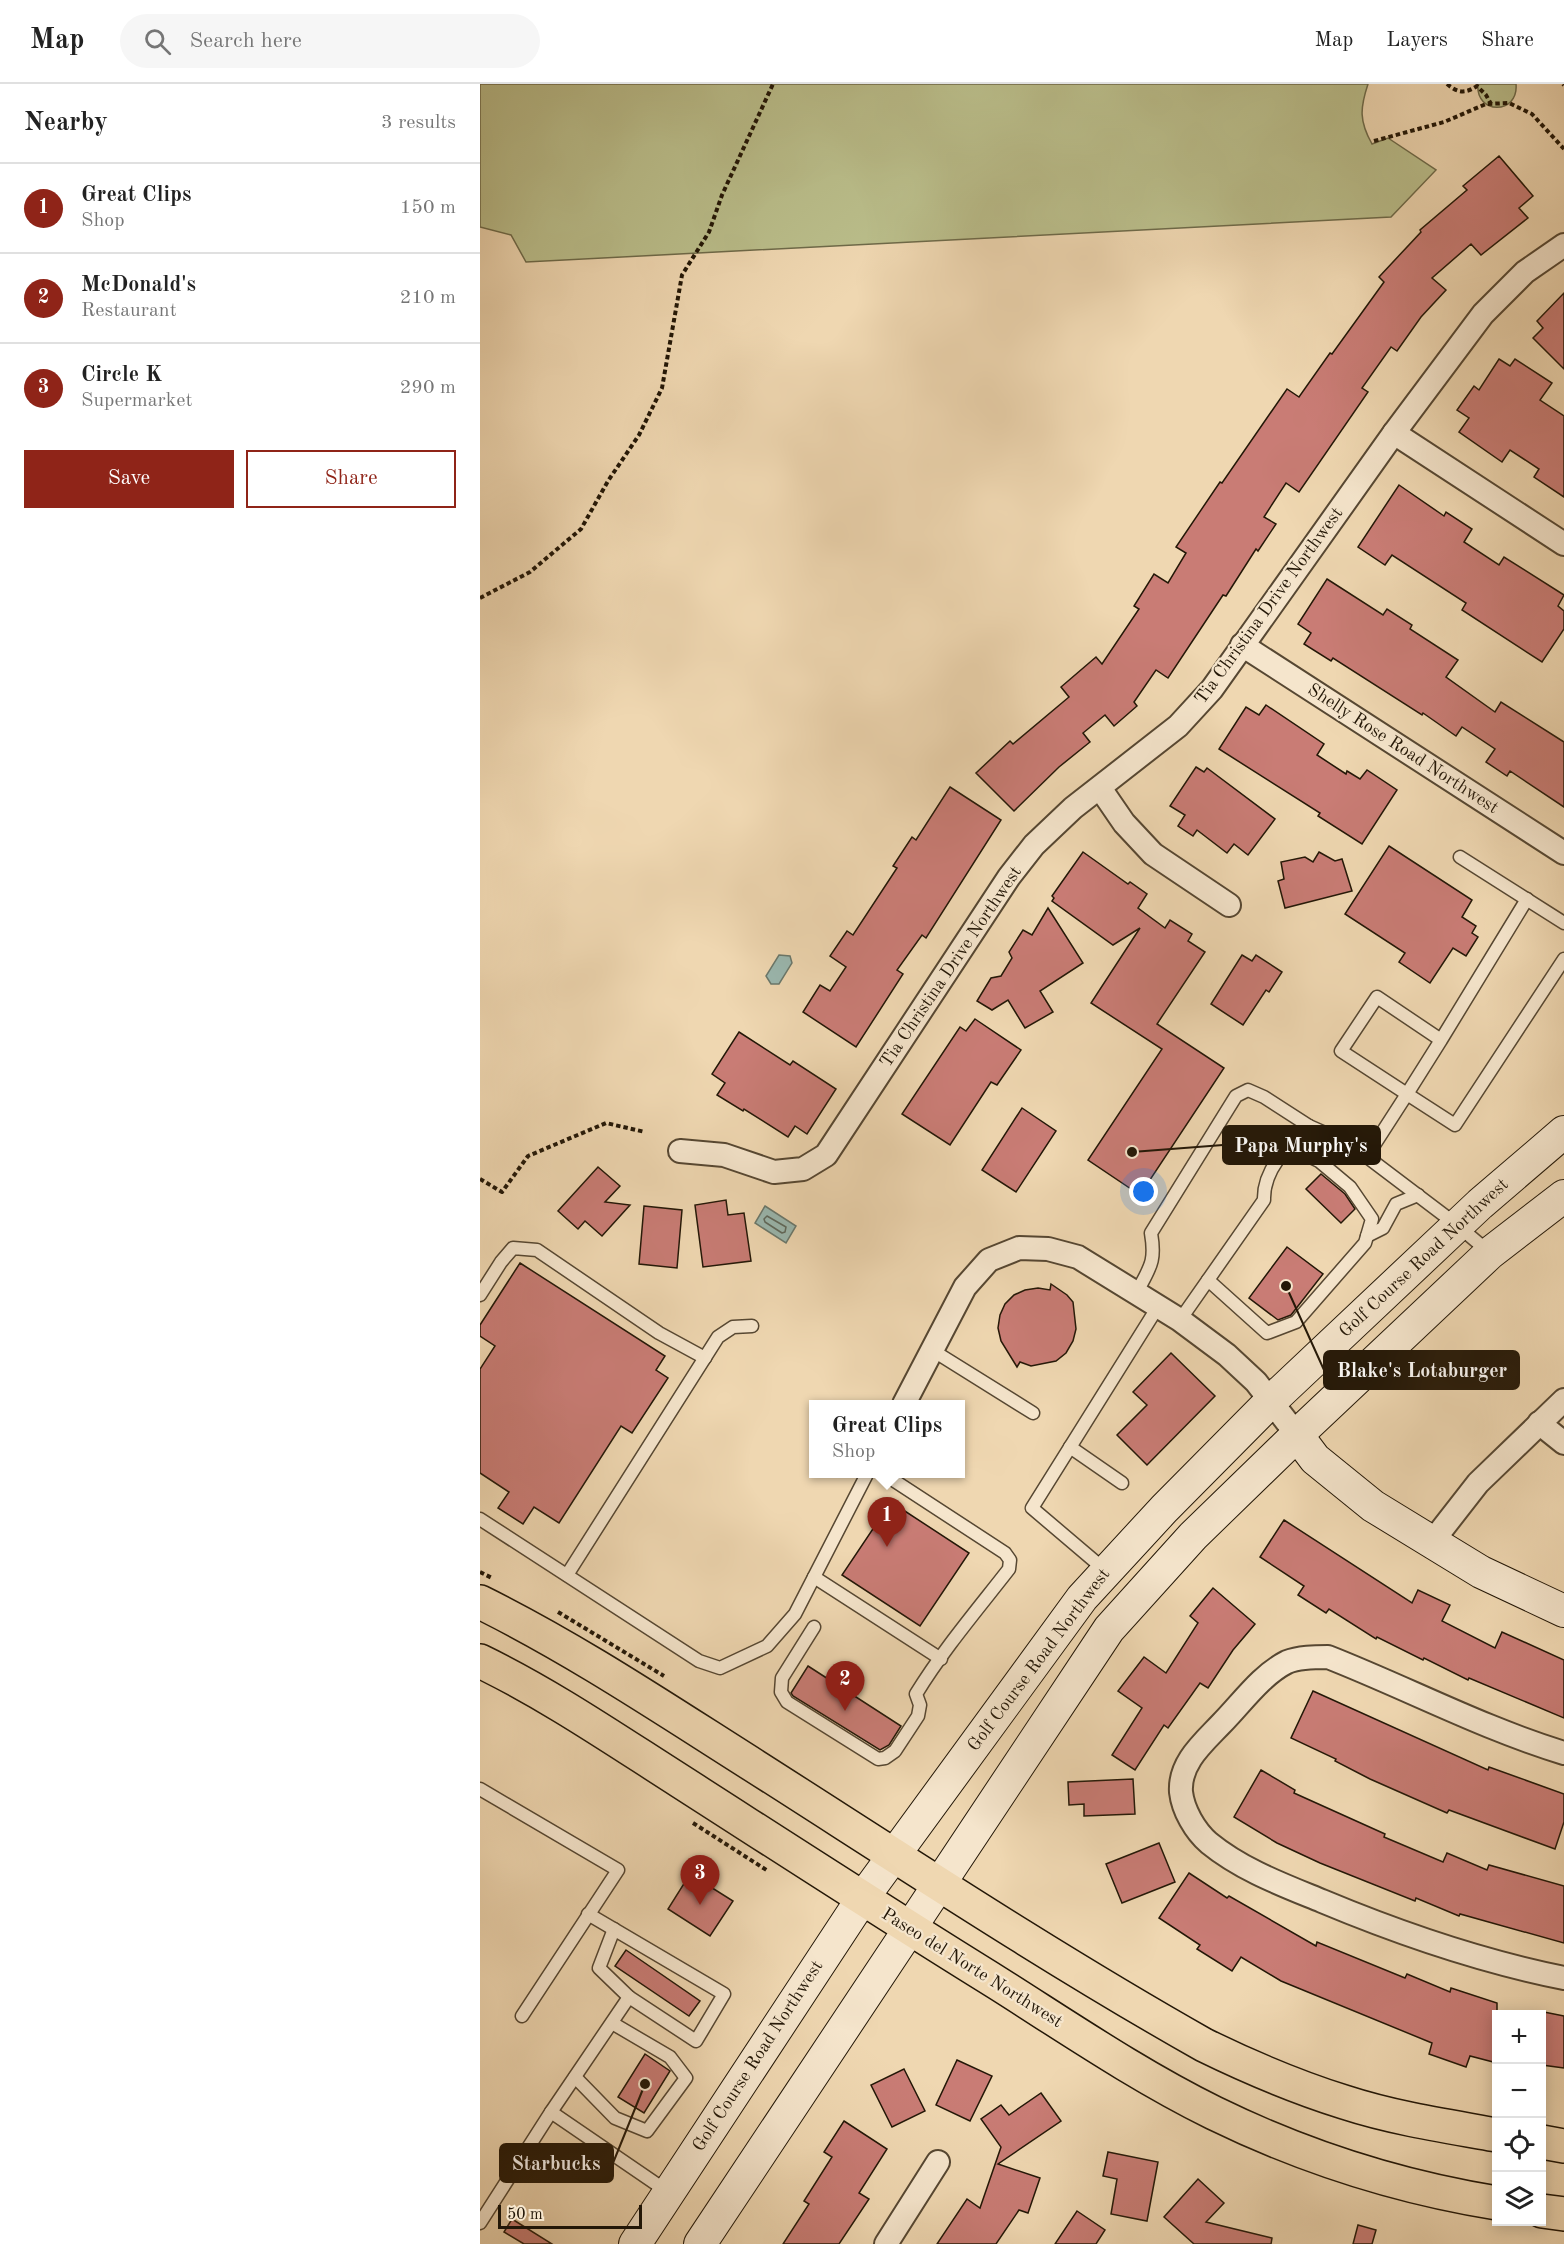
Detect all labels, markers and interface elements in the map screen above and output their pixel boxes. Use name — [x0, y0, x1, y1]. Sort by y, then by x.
search box — [120, 14, 540, 68]
icon: search — [141, 25, 174, 58]
text: Map — [30, 27, 84, 55]
text: Search here — [189, 30, 302, 52]
text: Map — [1314, 30, 1353, 51]
text: Layers — [1386, 30, 1448, 51]
text: Share — [1481, 30, 1534, 51]
text: Nearby — [24, 110, 108, 136]
text: 3 results — [381, 113, 456, 133]
text: Great Clips — [81, 184, 191, 206]
text: 1 — [38, 198, 49, 218]
text: 150 m — [400, 198, 456, 218]
text: Shop — [81, 211, 125, 231]
text: McDonald's — [81, 274, 196, 296]
text: 2 — [38, 288, 49, 308]
text: 210 m — [400, 288, 456, 308]
text: Restaurant — [81, 301, 177, 321]
text: Circle K — [81, 364, 162, 386]
text: 3 — [38, 378, 49, 398]
text: 290 m — [400, 378, 456, 398]
text: Supermarket — [81, 391, 192, 411]
button: Save — [24, 450, 234, 508]
button: Share — [246, 450, 456, 508]
street label: Tia Christina Drive Northwest — [1192, 504, 1346, 708]
street label: Shelly Rose Road Northwest — [1304, 681, 1502, 817]
street label: Tia Christina Drive Northwest — [877, 863, 1025, 1071]
callout: Papa Murphy's — [1223, 1126, 1380, 1164]
text: Papa Murphy's — [1234, 1137, 1368, 1157]
street label: Golf Course Road Northwest — [1336, 1175, 1512, 1341]
your location — [1129, 1177, 1158, 1206]
callout: Blake's Lotaburger — [1324, 1351, 1519, 1389]
text: Blake's Lotaburger — [1337, 1362, 1508, 1382]
popup — [809, 1400, 965, 1478]
text: Great Clips — [832, 1415, 942, 1437]
text: Shop — [832, 1442, 875, 1462]
pin: 1 — [868, 1498, 906, 1547]
street label: Golf Course Road Northwest — [964, 1565, 1114, 1755]
pin: 2 — [826, 1662, 865, 1711]
pin: 3 — [680, 1856, 720, 1905]
street label: Paseo del Norte Northwest — [878, 1905, 1066, 2031]
street label: Golf Course Road Northwest — [690, 1957, 826, 2155]
map controls — [1492, 2010, 1546, 2226]
button: + — [1492, 2010, 1546, 2064]
button: − — [1492, 2064, 1546, 2118]
button: locate — [1492, 2118, 1546, 2172]
callout: Starbucks — [500, 2144, 613, 2182]
text: Starbucks — [511, 2155, 601, 2175]
button: layers — [1492, 2172, 1546, 2226]
scale bar — [498, 2202, 642, 2230]
text: 50 m — [507, 2207, 543, 2223]

